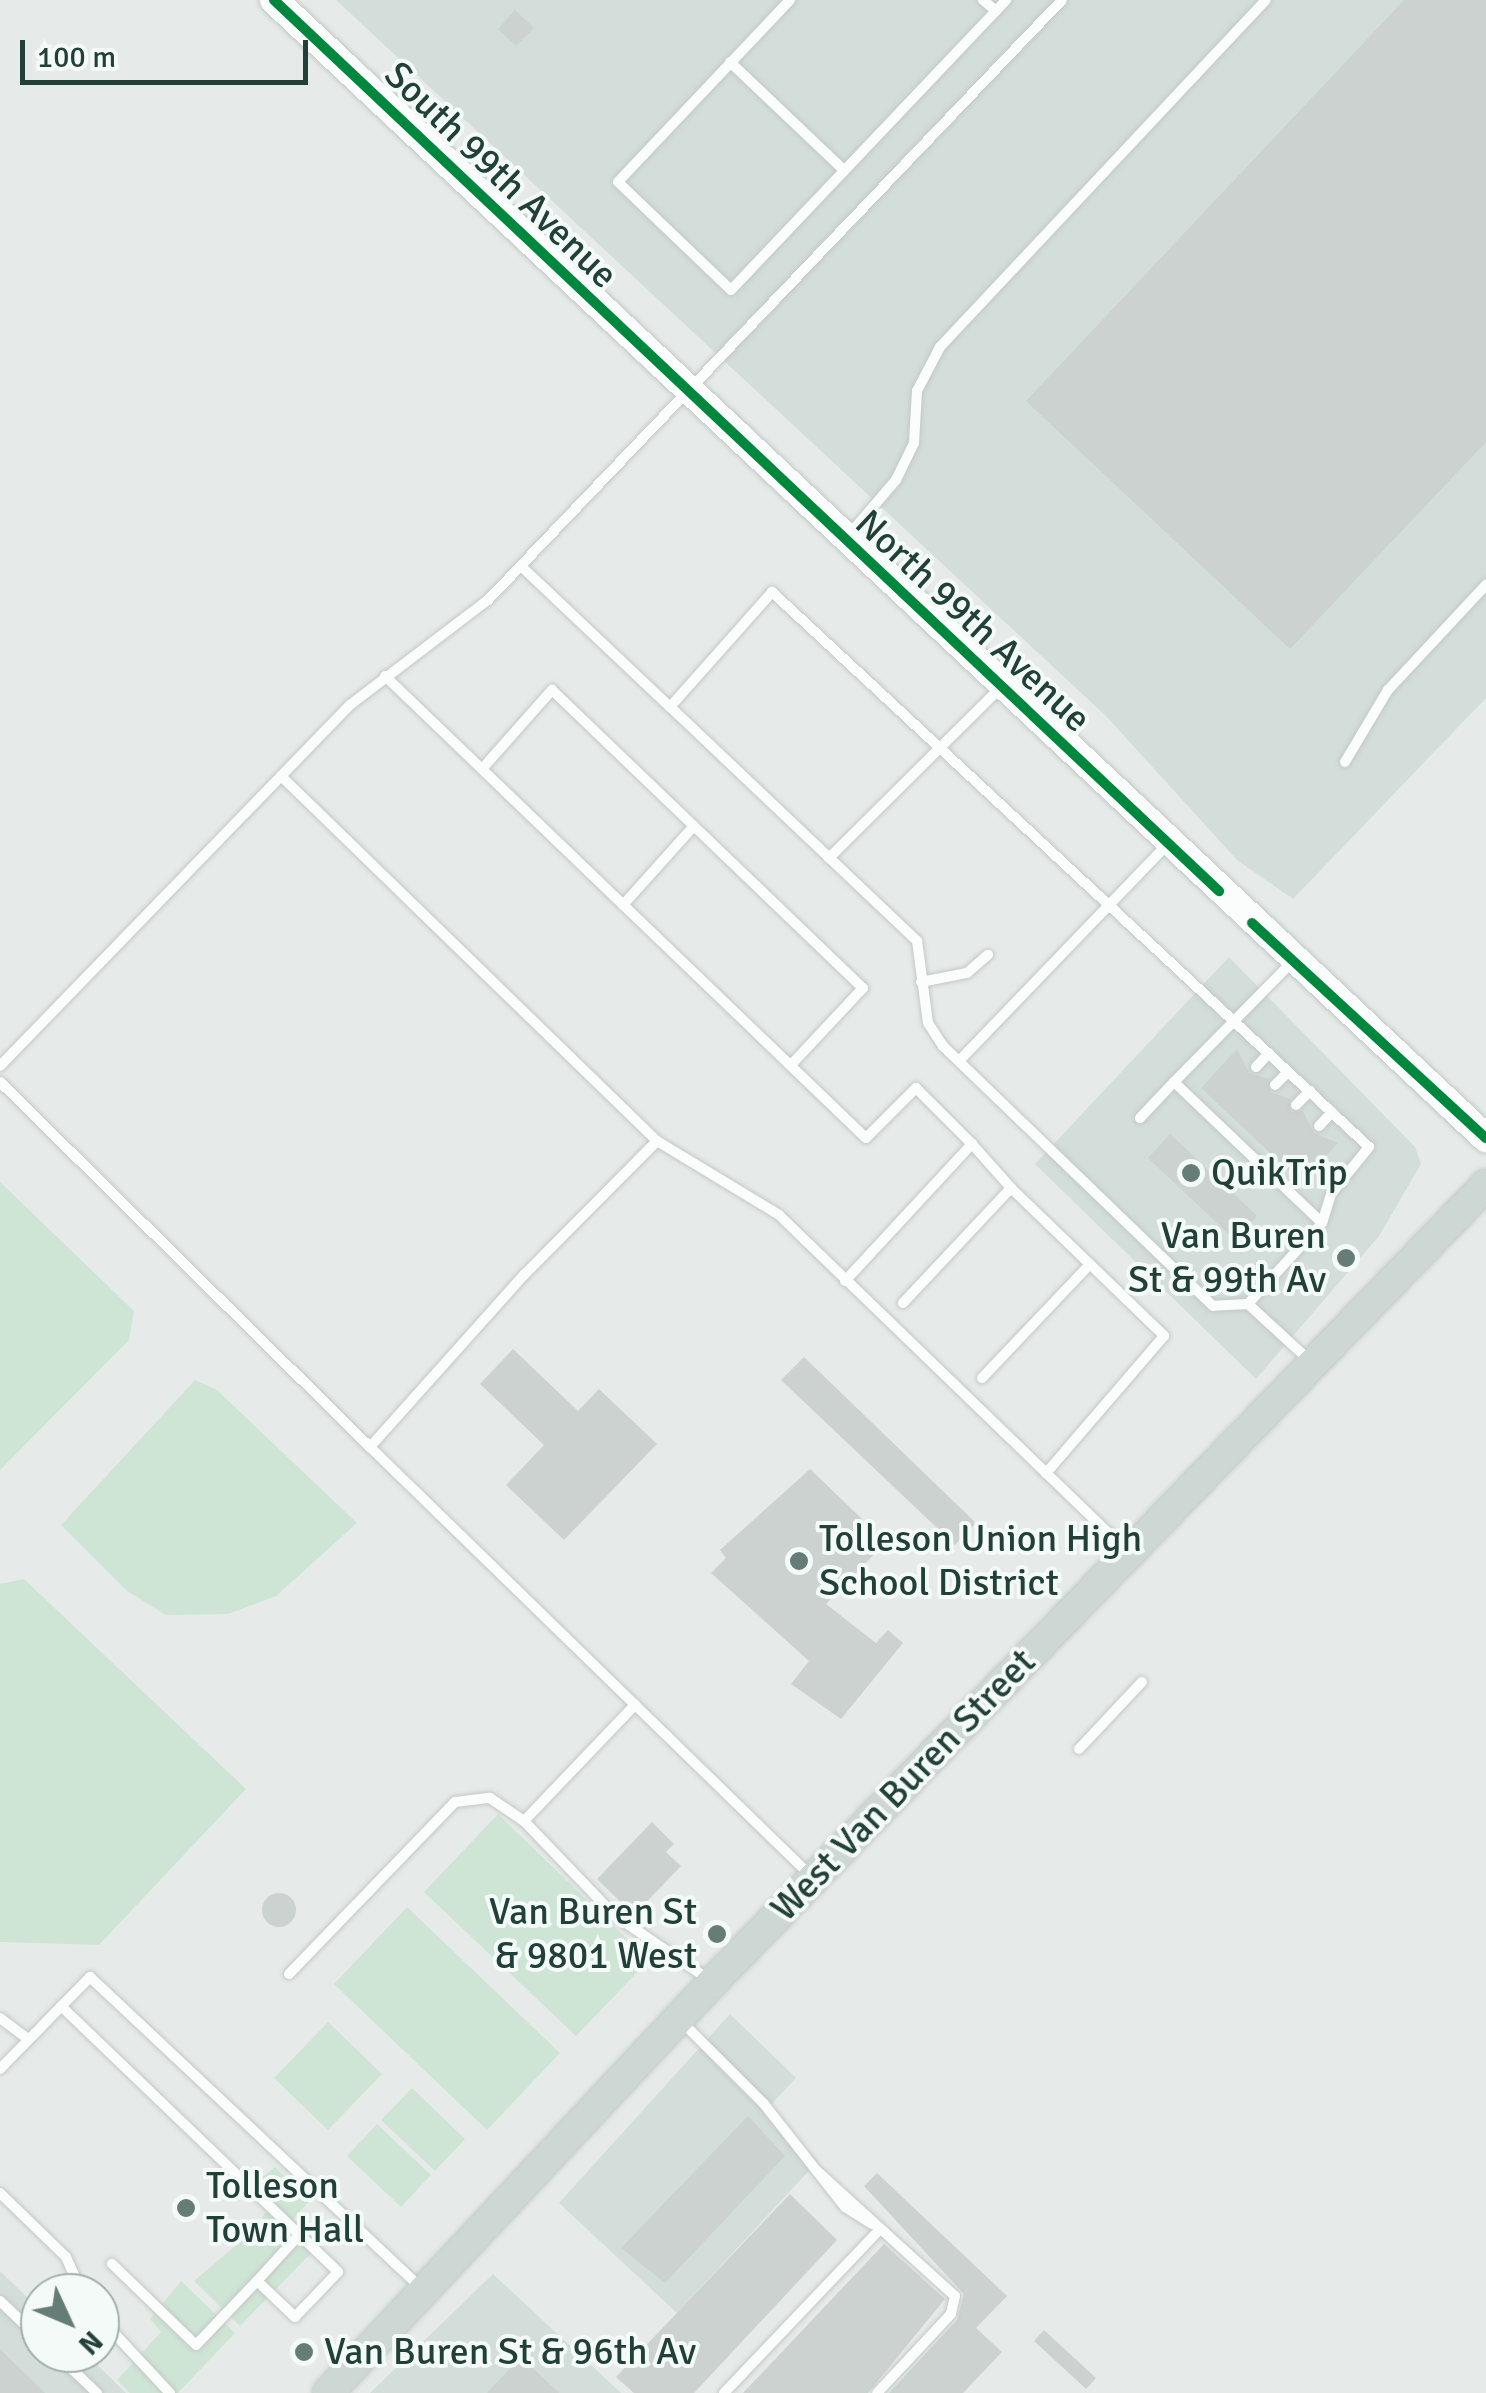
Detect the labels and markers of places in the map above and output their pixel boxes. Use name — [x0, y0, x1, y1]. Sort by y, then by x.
place label: QuikTrip — [1211, 1150, 1348, 1196]
marker: QuikTrip — [1180, 1162, 1202, 1184]
place label: Van Buren St & 99th Av — [1128, 1213, 1326, 1302]
marker: Van Buren St & 99th Av — [1335, 1247, 1357, 1269]
place label: Tolleson Union High School District — [819, 1516, 1142, 1606]
marker: Tolleson Union High School District — [788, 1550, 810, 1572]
place label: Van Buren St & 9801 West — [489, 1889, 697, 1978]
marker: Van Buren St & 9801 West — [706, 1923, 728, 1945]
place label: Tolleson Town Hall — [206, 2163, 364, 2252]
marker: Tolleson Town Hall — [175, 2197, 197, 2219]
place label: Van Buren St & 96th Av — [324, 2329, 696, 2375]
marker: Van Buren St & 96th Av — [293, 2341, 315, 2363]

